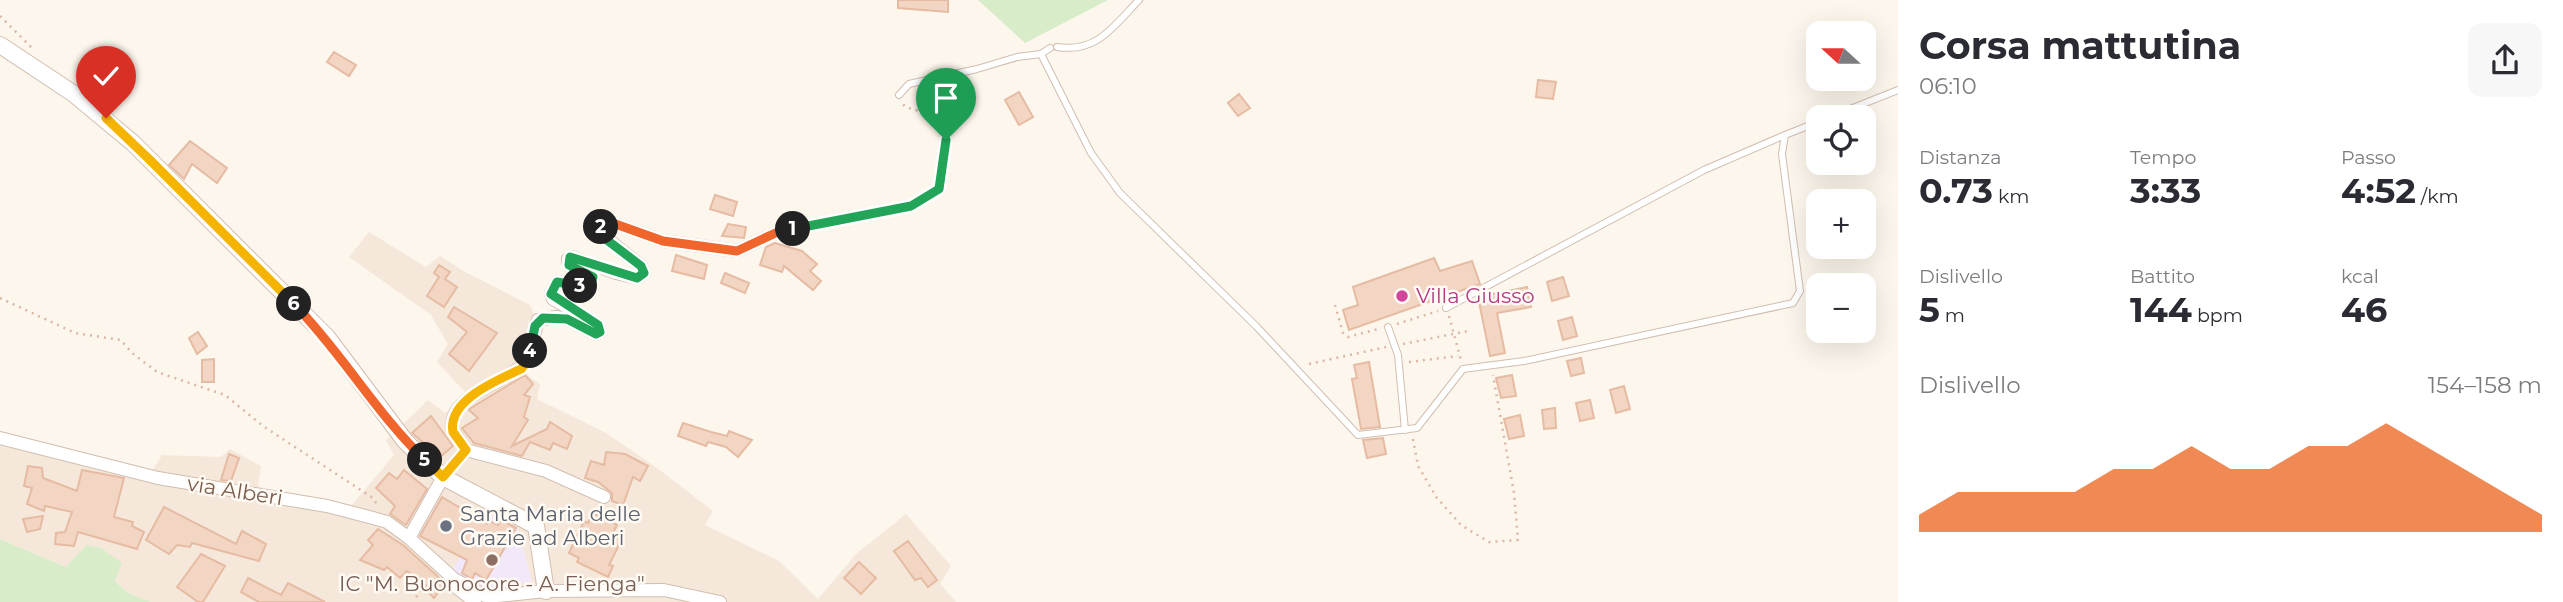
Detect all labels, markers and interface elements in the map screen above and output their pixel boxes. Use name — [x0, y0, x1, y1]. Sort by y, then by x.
north arrow — [1806, 21, 1876, 91]
map controls — [1806, 21, 1876, 343]
text: Corsa mattutina — [1919, 22, 2241, 69]
button: share — [2468, 23, 2542, 97]
pin — [76, 46, 136, 118]
icon: check — [87, 57, 125, 95]
pin — [916, 68, 976, 140]
text: 06:10 — [1919, 72, 1977, 100]
icon: arrive — [927, 79, 965, 117]
button: locate — [1806, 105, 1876, 175]
text: Distanza — [1919, 146, 2001, 169]
text: Tempo — [2130, 146, 2196, 169]
text: Passo — [2341, 146, 2396, 169]
text: 0.73 — [1919, 169, 1993, 212]
text: 3:33 — [2130, 169, 2201, 212]
text: 4:52 — [2341, 169, 2416, 212]
text: km — [1993, 185, 2029, 208]
text: /km — [2416, 185, 2459, 208]
button: + — [1806, 189, 1876, 259]
pin: 2 — [584, 210, 618, 244]
pin: 1 — [776, 212, 810, 246]
text: 2 — [595, 215, 606, 238]
text: 1 — [789, 217, 796, 240]
text: Dislivello — [1919, 265, 2003, 288]
text: Battito — [2130, 265, 2195, 288]
text: kcal — [2341, 265, 2379, 288]
pin: 3 — [562, 268, 598, 304]
button: − — [1806, 273, 1876, 343]
text: 3 — [574, 274, 585, 297]
place label: Villa Giusso — [1416, 283, 1535, 308]
pin: 6 — [276, 286, 312, 322]
marker: Villa Giusso — [1394, 288, 1410, 304]
text: 5 — [1919, 288, 1940, 331]
text: 144 — [2130, 288, 2192, 331]
text: 46 — [2341, 288, 2387, 331]
text: 6 — [287, 292, 300, 315]
text: m — [1940, 304, 1965, 327]
text: bpm — [2192, 304, 2243, 327]
pin: 4 — [512, 334, 548, 368]
text: 4 — [523, 339, 536, 362]
text: Dislivello — [1919, 371, 2021, 399]
text: 154–158 m — [2428, 371, 2542, 399]
pin: 5 — [408, 442, 442, 477]
text: 5 — [419, 448, 430, 471]
street label: via Alberi — [185, 471, 285, 510]
place label: Santa Maria delle Grazie ad Alberi — [460, 501, 641, 550]
marker: Santa Maria delle Grazie ad Alberi — [438, 518, 454, 534]
marker: IC "M. Buonocore - A. Fienga" — [484, 552, 500, 568]
place label: IC "M. Buonocore - A. Fienga" — [339, 571, 645, 596]

